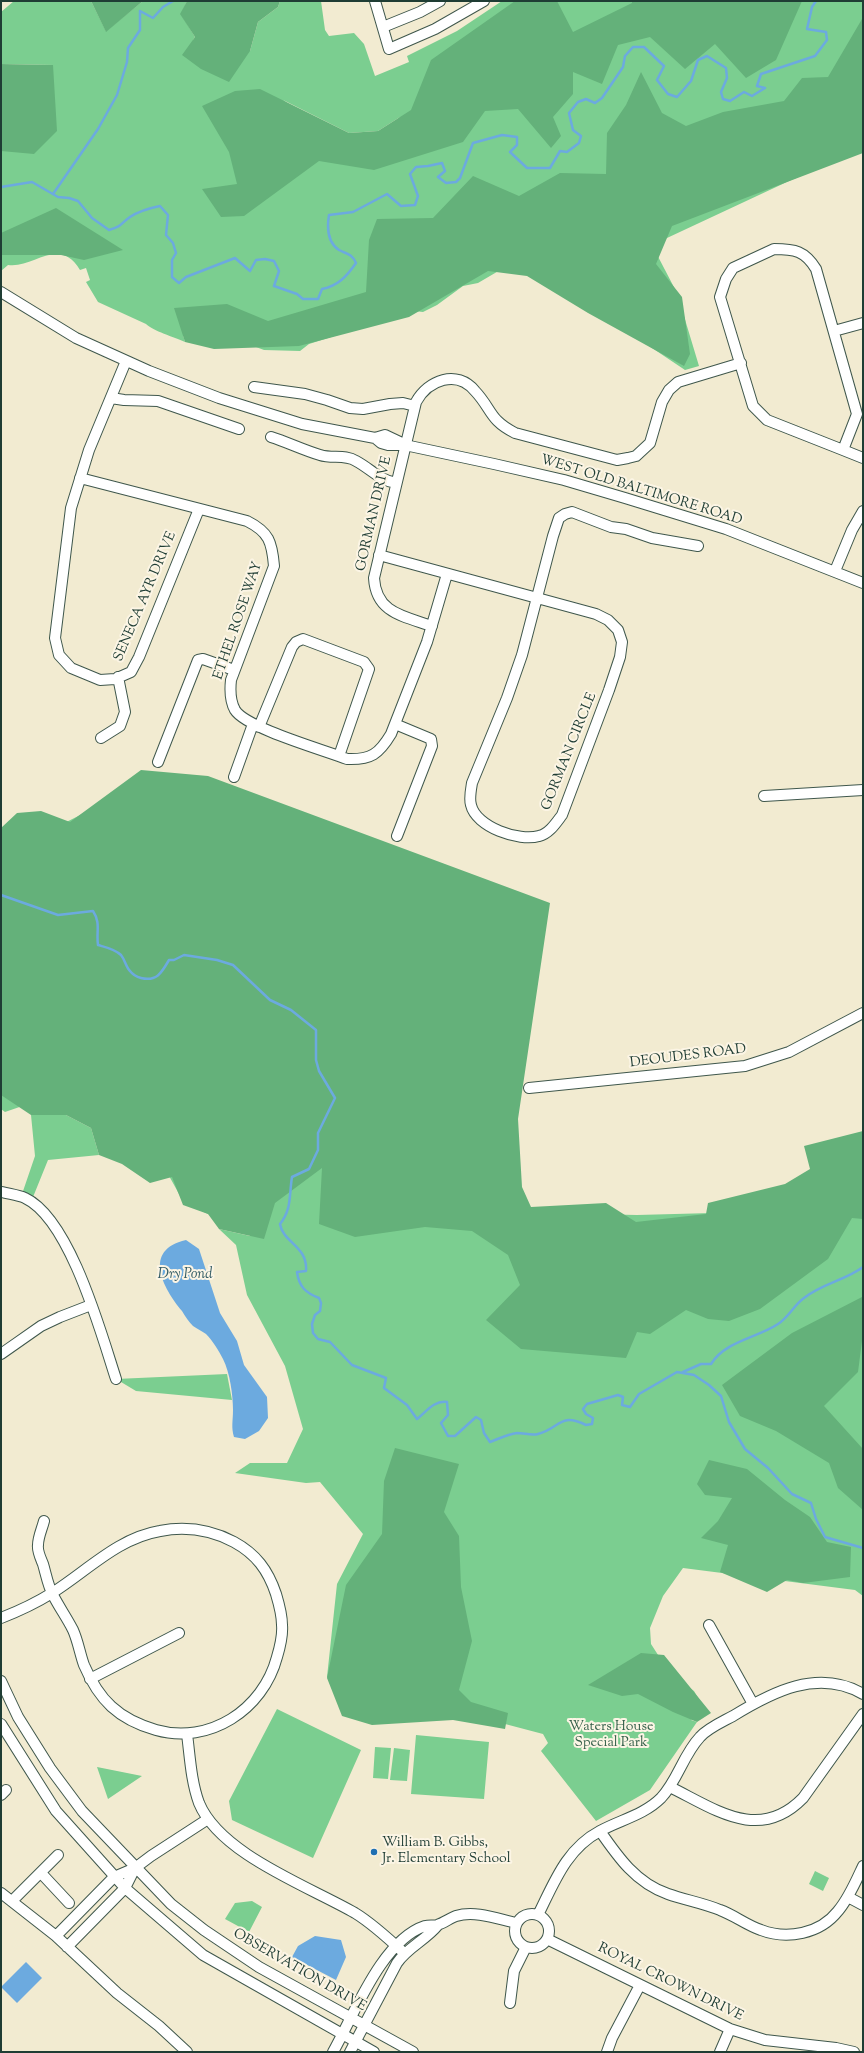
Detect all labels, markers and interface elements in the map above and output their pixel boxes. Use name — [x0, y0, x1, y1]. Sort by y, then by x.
street label: WEST OLD BALTIMORE ROAD — [538, 452, 744, 530]
street label: GORMAN DRIVE — [354, 455, 396, 573]
street label: SENECA AYR DRIVE — [111, 530, 181, 664]
street label: ETHEL ROSE WAY — [211, 560, 267, 682]
street label: GORMAN CIRCLE — [539, 691, 601, 813]
street label: DEOUDES ROAD — [629, 1042, 747, 1072]
water label: Dry Pond — [157, 1266, 213, 1284]
park label: Waters House Special Park — [569, 1720, 653, 1752]
place label: William B. Gibbs, Jr. Elementary School — [382, 1836, 511, 1868]
marker: William B. Gibbs, Jr. Elementary School — [369, 1847, 379, 1857]
street label: OBSERVATION DRIVE — [229, 1926, 369, 2016]
street label: ROYAL CROWN DRIVE — [595, 1940, 745, 2026]

